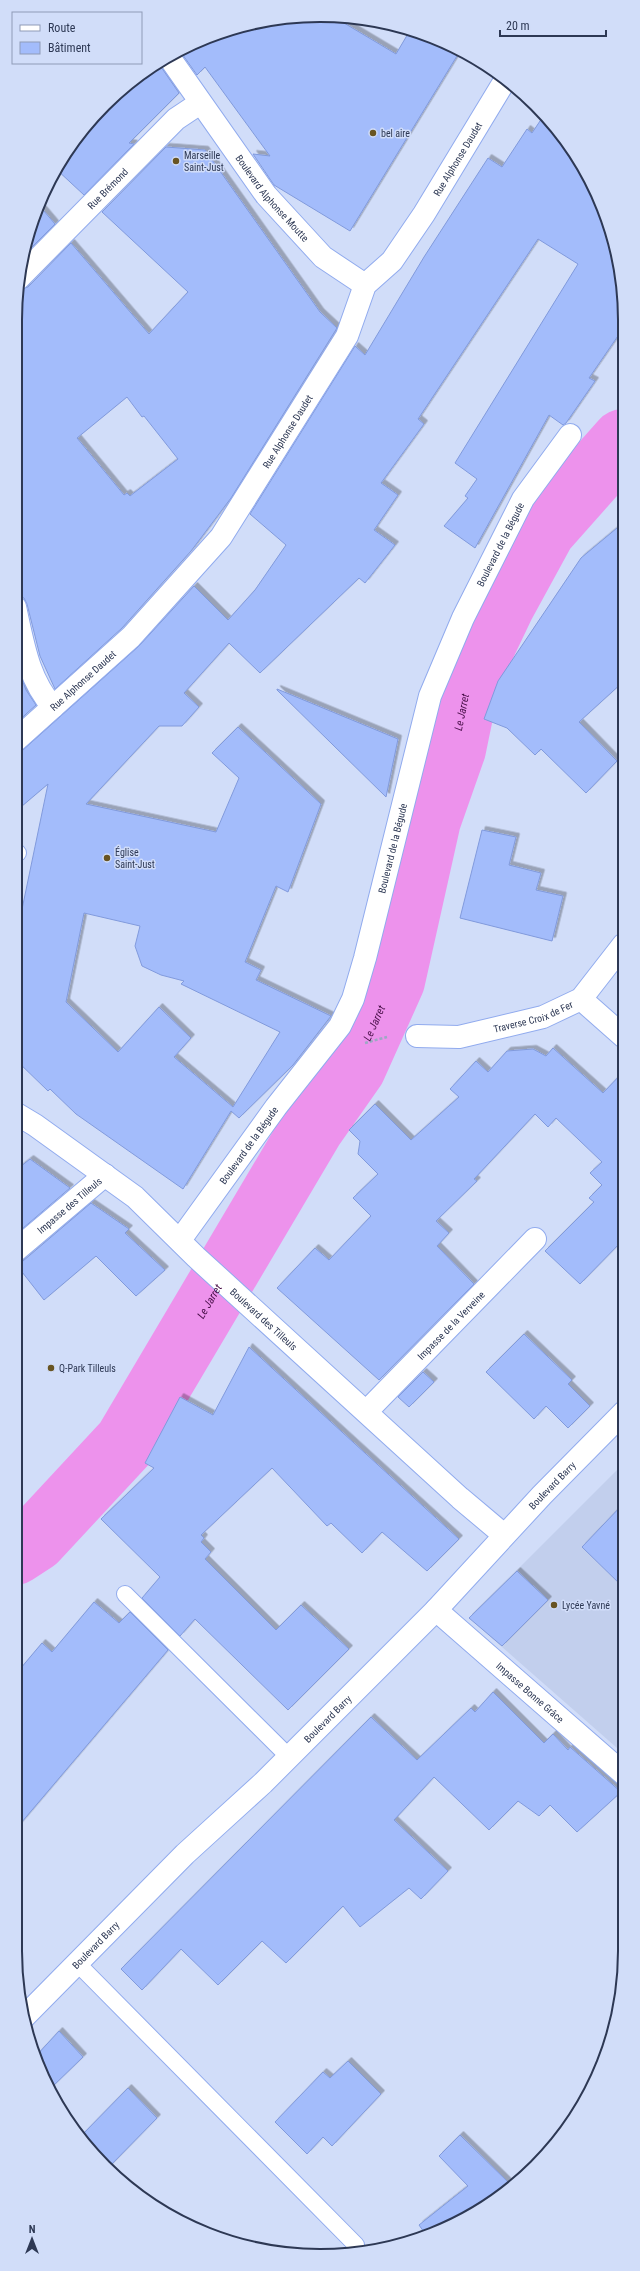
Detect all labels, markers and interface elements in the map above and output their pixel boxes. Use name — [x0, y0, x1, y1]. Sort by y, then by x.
legend — [12, 12, 142, 64]
scale bar — [500, 12, 606, 38]
text: 20 m — [506, 19, 530, 33]
text: Route — [48, 21, 76, 35]
text: Bâtiment — [48, 41, 91, 55]
street label: Rue Alphonse Daudet — [431, 120, 484, 198]
marker: bel aire — [368, 128, 378, 138]
place label: bel aire — [381, 128, 410, 139]
place label: Marseille Saint-Just — [184, 150, 224, 173]
street label: Boulevard Alphonse Moutte — [234, 152, 311, 244]
marker: Marseille Saint-Just — [171, 156, 181, 166]
street label: Rue Brémond — [85, 166, 130, 211]
street label: Rue Alphonse Daudet — [260, 393, 314, 470]
street label: Boulevard de la Bégude — [474, 500, 526, 588]
street label: Rue Alphonse Daudet — [48, 648, 118, 713]
water label: Le Jarret — [451, 692, 472, 732]
street label: Boulevard de la Bégude — [376, 802, 409, 894]
place label: Église Saint-Just — [115, 846, 155, 870]
marker: Église Saint-Just — [102, 853, 112, 863]
street label: Traverse Croix de Fer — [492, 998, 574, 1034]
water label: Le Jarret — [361, 1003, 388, 1043]
street label: Boulevard de la Bégude — [217, 1104, 280, 1186]
street label: Impasse des Tilleuls — [35, 1175, 104, 1235]
water label: Le Jarret — [194, 1281, 225, 1321]
street label: Boulevard des Tilleuls — [228, 1286, 300, 1352]
street label: Impasse de la Verveine — [415, 1288, 487, 1362]
marker: Q-Park Tilleuls — [46, 1363, 56, 1373]
place label: Q-Park Tilleuls — [59, 1363, 116, 1374]
street label: Boulevard Barry — [526, 1459, 578, 1511]
marker: Lycée Yavné — [549, 1600, 559, 1610]
place label: Lycée Yavné — [562, 1600, 610, 1611]
street label: Impasse Bonne Grâce — [494, 1660, 566, 1725]
street label: Boulevard Barry — [301, 1693, 353, 1745]
street label: Boulevard Barry — [70, 1919, 121, 1971]
north arrow — [12, 2219, 52, 2259]
text: N — [29, 2223, 36, 2236]

